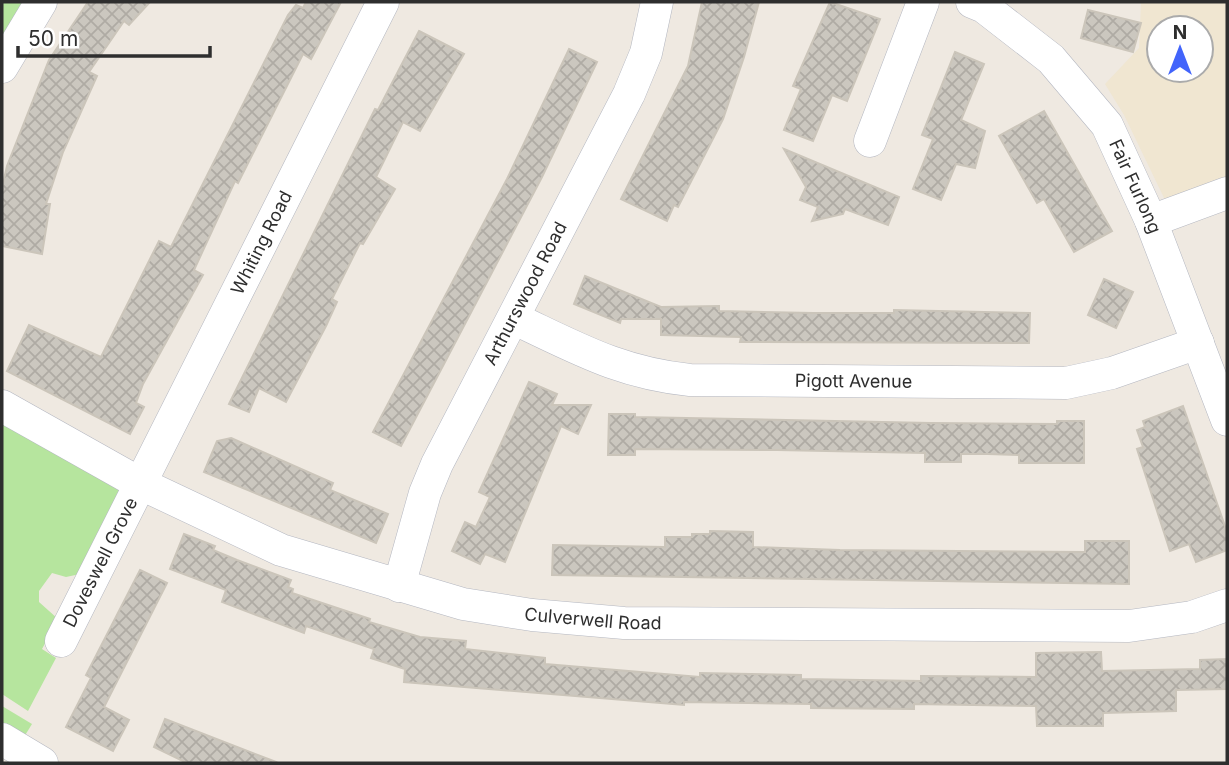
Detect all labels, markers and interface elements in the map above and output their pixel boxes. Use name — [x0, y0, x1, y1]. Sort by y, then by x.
scale bar — [18, 14, 210, 58]
north arrow — [1145, 14, 1215, 84]
text: N — [1173, 21, 1187, 44]
text: 50 m — [28, 26, 78, 51]
street label: Fair Furlong — [1105, 136, 1166, 236]
street label: Whiting Road — [226, 187, 296, 298]
street label: Arthurswood Road — [479, 218, 571, 368]
street label: Pigott Avenue — [795, 370, 912, 392]
street label: Doveswell Grove — [59, 494, 142, 631]
street label: Culverwell Road — [523, 603, 662, 633]

